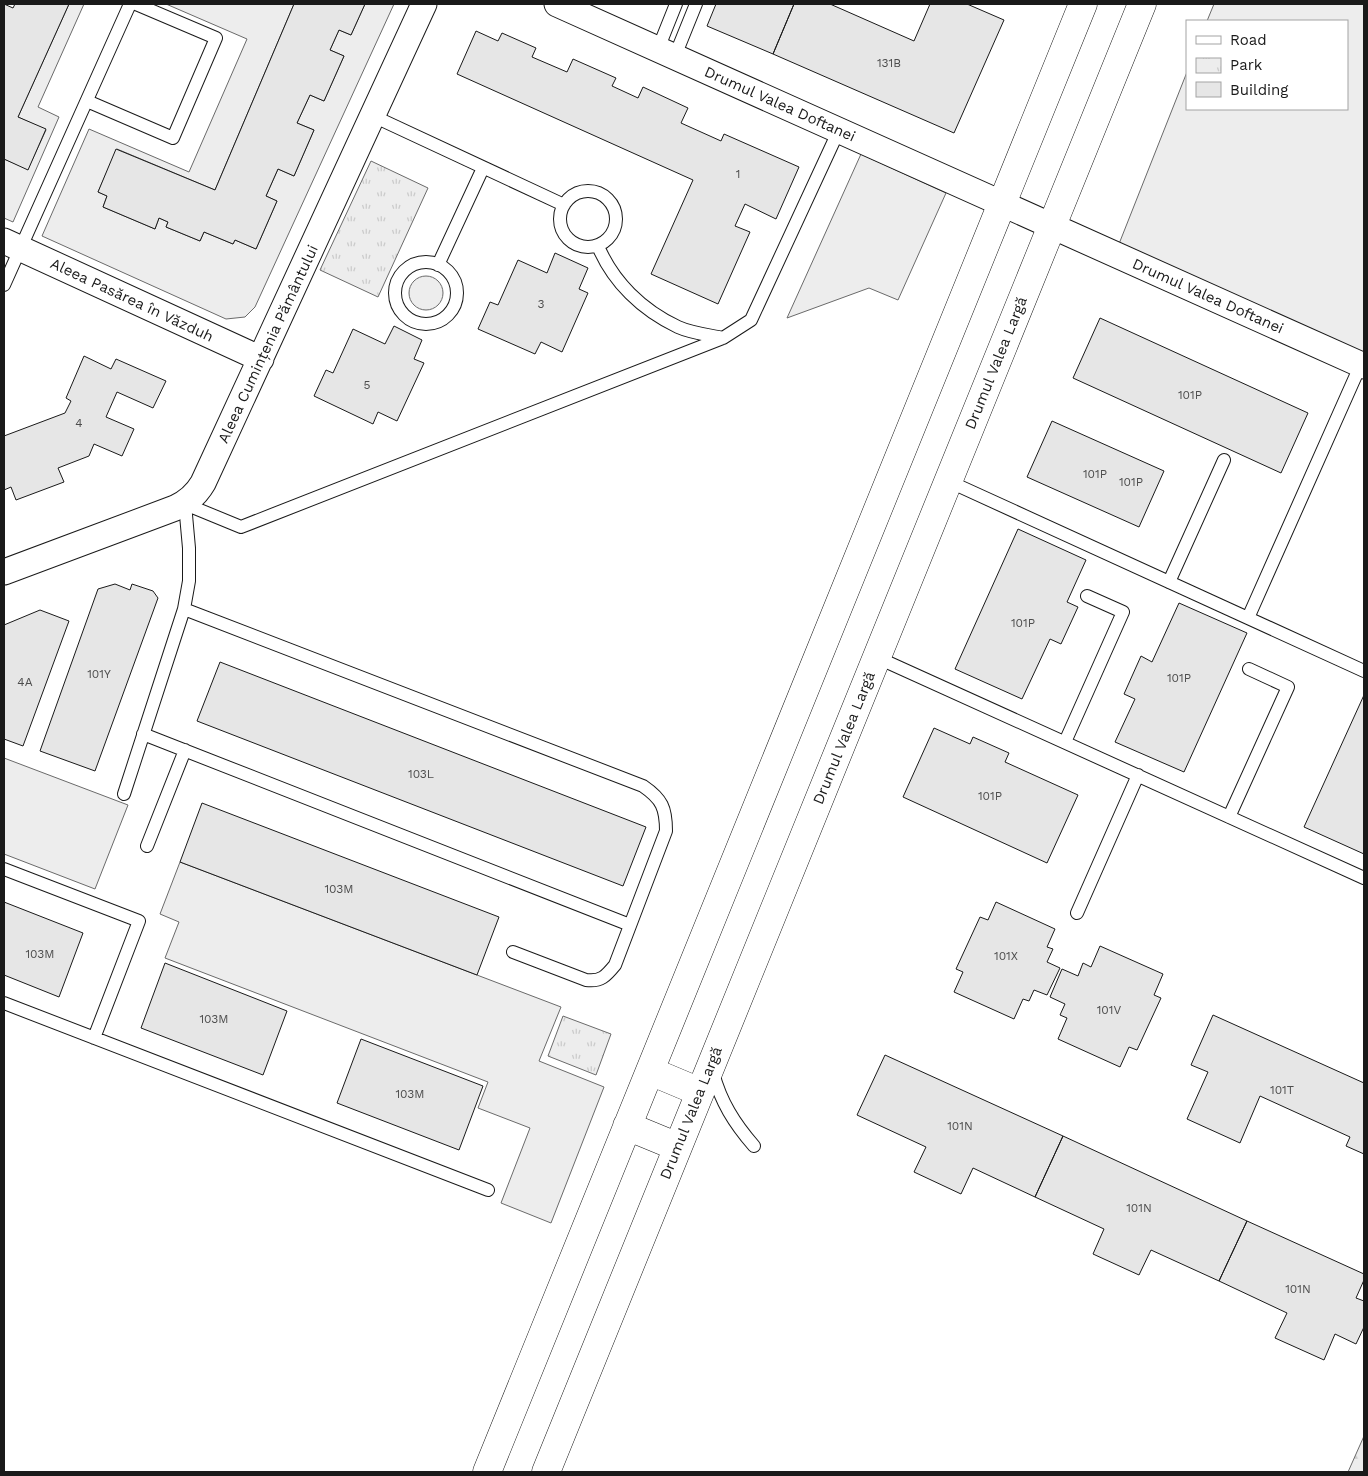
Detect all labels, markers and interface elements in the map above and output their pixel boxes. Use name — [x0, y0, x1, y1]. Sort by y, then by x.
legend — [1186, 20, 1348, 110]
text: Road — [1230, 31, 1267, 49]
house number: 131B — [877, 56, 901, 70]
text: Park — [1230, 56, 1263, 74]
street label: Drumul Valea Doftanei — [702, 62, 858, 146]
text: Building — [1230, 81, 1288, 99]
house number: 1 — [736, 167, 740, 181]
street label: Aleea Cumințenia Pământului — [214, 242, 322, 446]
street label: Aleea Pasărea în Văzduh — [48, 254, 216, 346]
street label: Drumul Valea Doftanei — [1130, 254, 1286, 338]
street label: Drumul Valea Largă — [961, 293, 1031, 432]
house number: 3 — [538, 297, 545, 311]
house number: 5 — [364, 378, 371, 392]
house number: 101P — [1178, 388, 1202, 402]
house number: 4 — [75, 416, 83, 430]
house number: 101P — [1083, 467, 1107, 481]
house number: 101P — [1119, 475, 1143, 489]
house number: 101P — [1011, 616, 1035, 630]
house number: 101Y — [87, 667, 111, 681]
street label: Drumul Valea Largă — [809, 668, 879, 807]
house number: 101P — [1167, 671, 1191, 685]
house number: 4A — [17, 675, 33, 689]
house number: 103L — [408, 767, 434, 781]
house number: 101P — [978, 789, 1002, 803]
house number: 103M — [324, 882, 354, 896]
house number: 103M — [25, 947, 55, 961]
house number: 101X — [994, 949, 1018, 963]
house number: 101V — [1097, 1003, 1122, 1017]
house number: 103M — [199, 1012, 229, 1026]
street label: Drumul Valea Largă — [656, 1043, 726, 1182]
house number: 101T — [1270, 1083, 1294, 1097]
house number: 103M — [395, 1087, 425, 1101]
house number: 101N — [947, 1119, 973, 1133]
house number: 101N — [1126, 1201, 1152, 1215]
house number: 101N — [1285, 1282, 1311, 1296]

